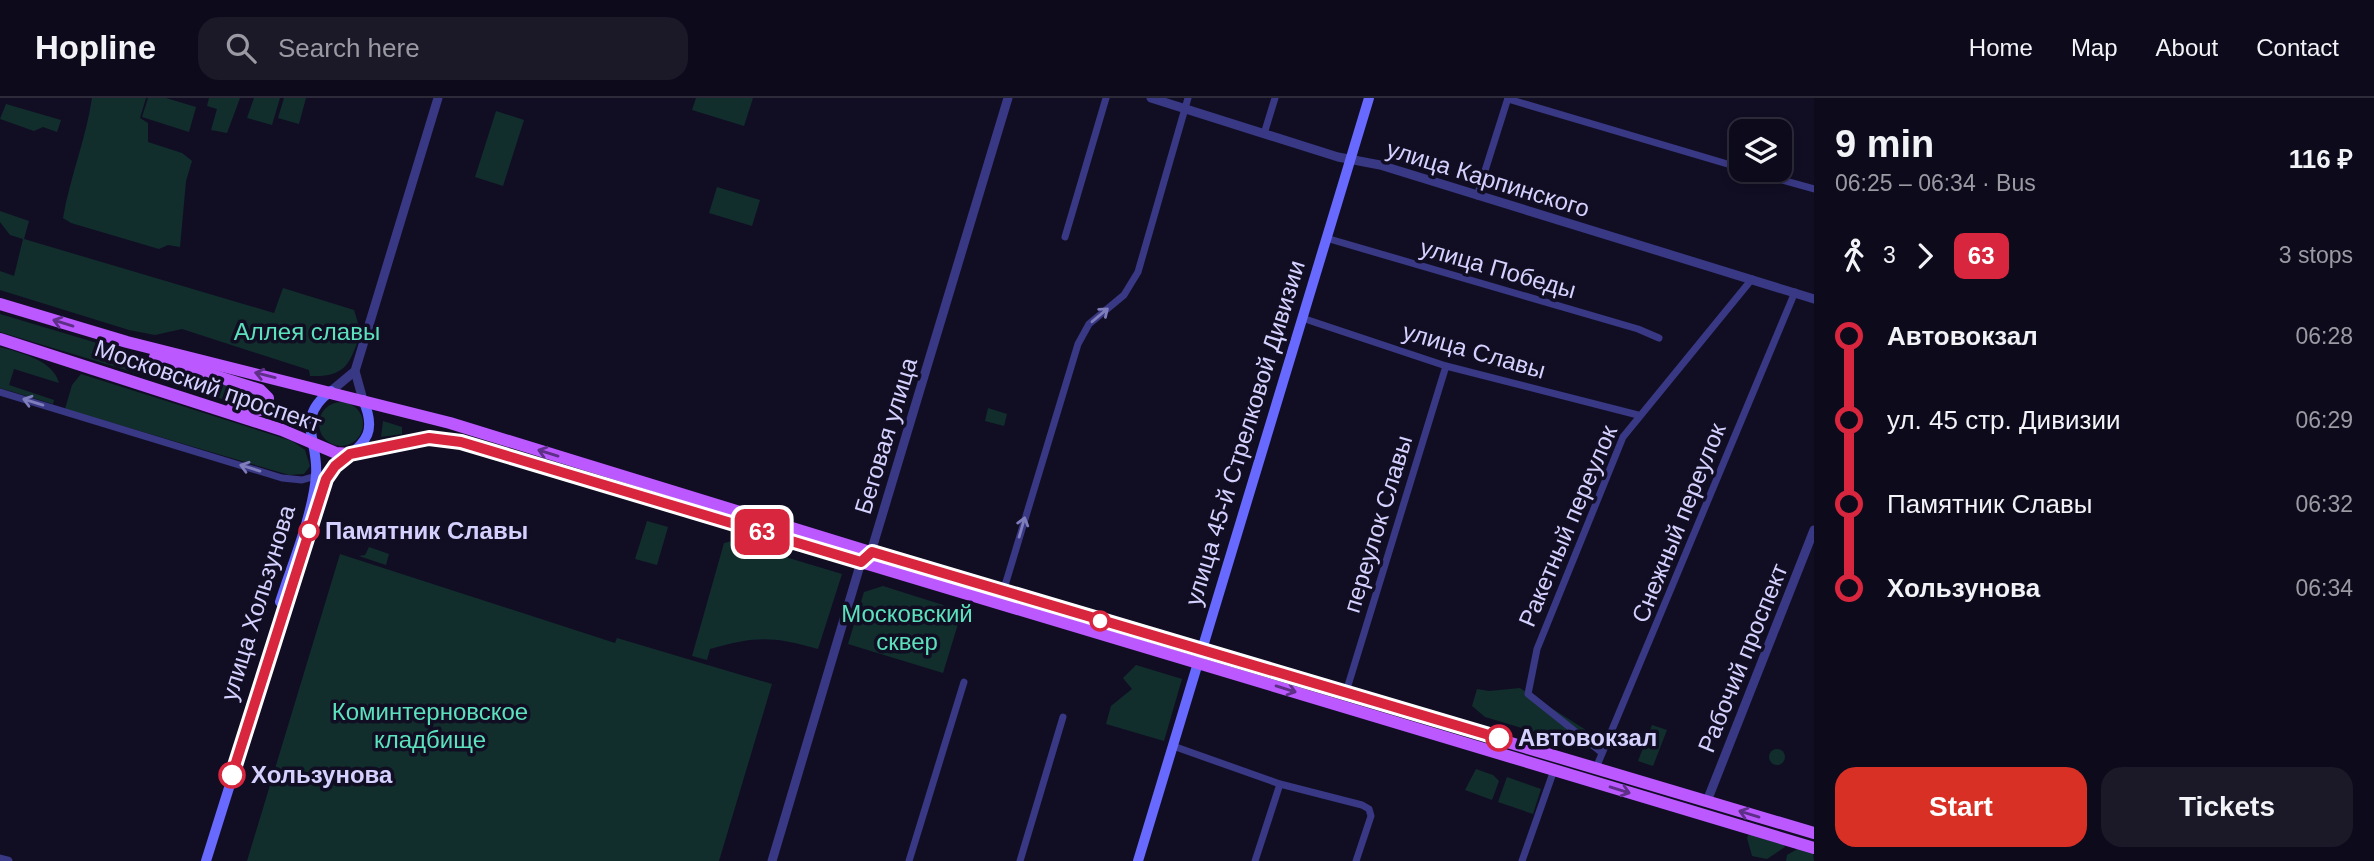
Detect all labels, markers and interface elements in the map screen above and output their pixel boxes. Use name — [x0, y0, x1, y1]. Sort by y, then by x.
search box — [198, 17, 688, 80]
text: Hopline — [35, 29, 156, 66]
icon: search — [222, 29, 260, 67]
text: Search here — [278, 33, 420, 63]
text: Home — [1969, 34, 2033, 61]
text: Map — [2071, 34, 2118, 61]
text: About — [2156, 34, 2218, 61]
text: Contact — [2256, 34, 2339, 61]
map controls — [1729, 119, 1792, 182]
button: layers — [1729, 119, 1792, 182]
text: 9 min — [1835, 123, 1934, 165]
street label: улица Карпинского — [1383, 135, 1593, 222]
text: 116 ₽ — [2289, 144, 2353, 174]
text: 06:25 – 06:34 · Bus — [1835, 170, 2036, 196]
street label: улица Победы — [1417, 233, 1579, 304]
icon: walk — [1835, 237, 1873, 275]
icon: forward — [1906, 237, 1944, 275]
text: 3 — [1883, 242, 1896, 268]
text: 63 — [1968, 242, 1995, 269]
text: 3 stops — [2279, 242, 2353, 268]
street label: улица 45-й Стрелковой Дивизии — [1179, 257, 1310, 609]
one-way arrow — [1090, 307, 1108, 323]
one-way arrow — [53, 315, 75, 328]
street label: улица Славы — [1400, 317, 1549, 384]
park label: Аллея славы — [234, 318, 380, 345]
text: Автовокзал — [1887, 321, 2038, 351]
text: 06:28 — [2295, 323, 2353, 349]
street label: Московский проспект — [91, 334, 325, 437]
street label: Беговая улица — [849, 354, 922, 517]
one-way arrow — [254, 368, 277, 381]
one-way arrow — [22, 395, 44, 407]
text: ул. 45 стр. Дивизии — [1887, 405, 2120, 435]
text: 06:29 — [2295, 407, 2353, 433]
street label: Снежный переулок — [1626, 419, 1731, 626]
street label: Ракетный переулок — [1513, 421, 1622, 630]
street label: переулок Славы — [1338, 432, 1417, 616]
one-way arrow — [538, 446, 560, 459]
one-way arrow — [239, 461, 261, 474]
text: Памятник Славы — [1887, 489, 2092, 519]
text: 06:32 — [2295, 491, 2353, 517]
street label: улица Хользунова — [215, 501, 300, 704]
line badge: 63 — [730, 509, 794, 555]
one-way arrow — [1017, 516, 1030, 538]
place label: Памятник Славы — [325, 517, 528, 544]
text: 63 — [749, 518, 775, 545]
marker: Памятник Славы — [299, 521, 319, 541]
street label: Рабочий проспект — [1692, 560, 1793, 756]
text: Хользунова — [1887, 573, 2040, 603]
text: 06:34 — [2295, 575, 2353, 601]
park label: Московский сквер — [841, 600, 973, 655]
unlabelled marker — [1090, 611, 1110, 631]
one-way arrow — [1275, 684, 1297, 697]
park label: Коминтерновское кладбище — [332, 698, 528, 753]
place label: Автовокзал — [1518, 724, 1657, 751]
marker: Автовокзал — [1486, 725, 1512, 751]
place label: Хользунова — [251, 761, 393, 788]
marker: Хользунова — [219, 762, 245, 788]
button: Start — [1835, 767, 2087, 847]
button: Tickets — [2101, 767, 2353, 847]
one-way arrow — [1609, 784, 1631, 797]
one-way arrow — [1738, 806, 1760, 819]

